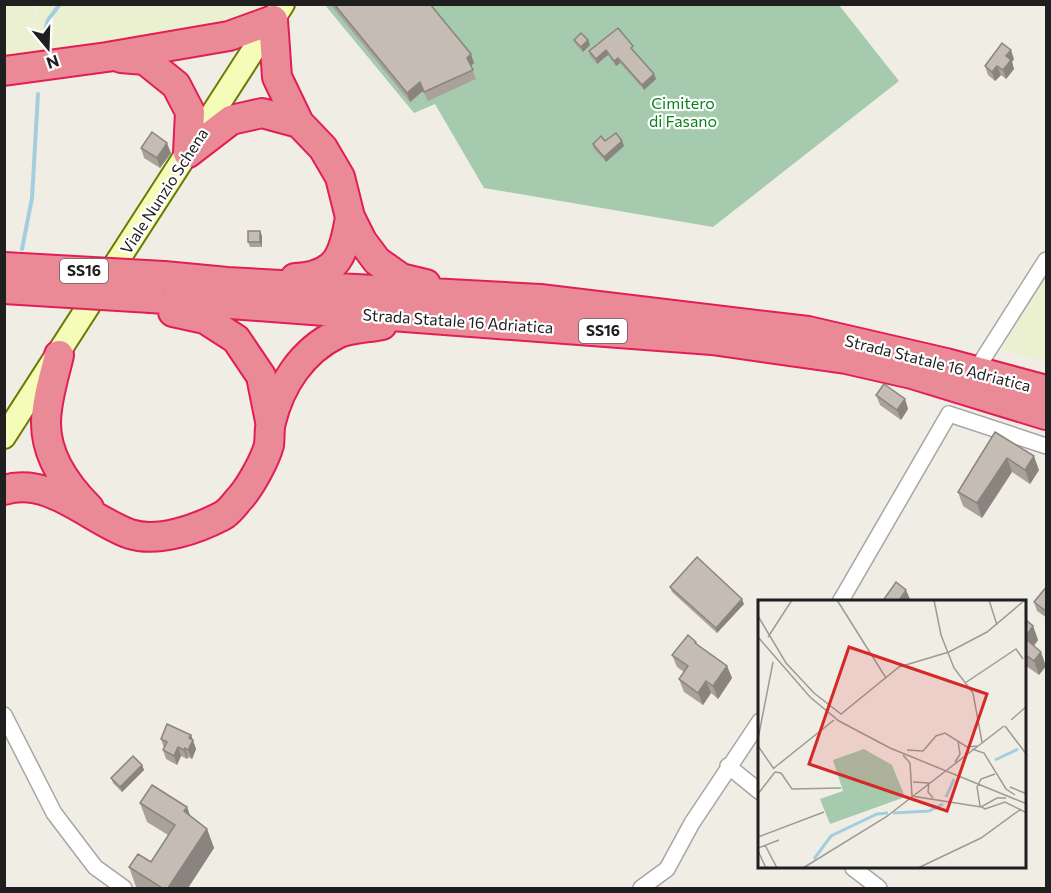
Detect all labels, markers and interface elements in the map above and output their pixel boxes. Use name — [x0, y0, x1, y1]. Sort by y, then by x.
north arrow — [18, 18, 78, 78]
text: N — [44, 52, 62, 74]
park label: Cimitero di Fasano — [649, 93, 717, 130]
street label: Viale Nunzio Schena — [116, 124, 211, 257]
road number: SS16 — [60, 259, 108, 283]
street label: Strada Statale 16 Adriatica — [362, 304, 554, 337]
road number: SS16 — [579, 319, 627, 343]
street label: Strada Statale 16 Adriatica — [843, 330, 1033, 395]
inset map — [758, 600, 1027, 869]

